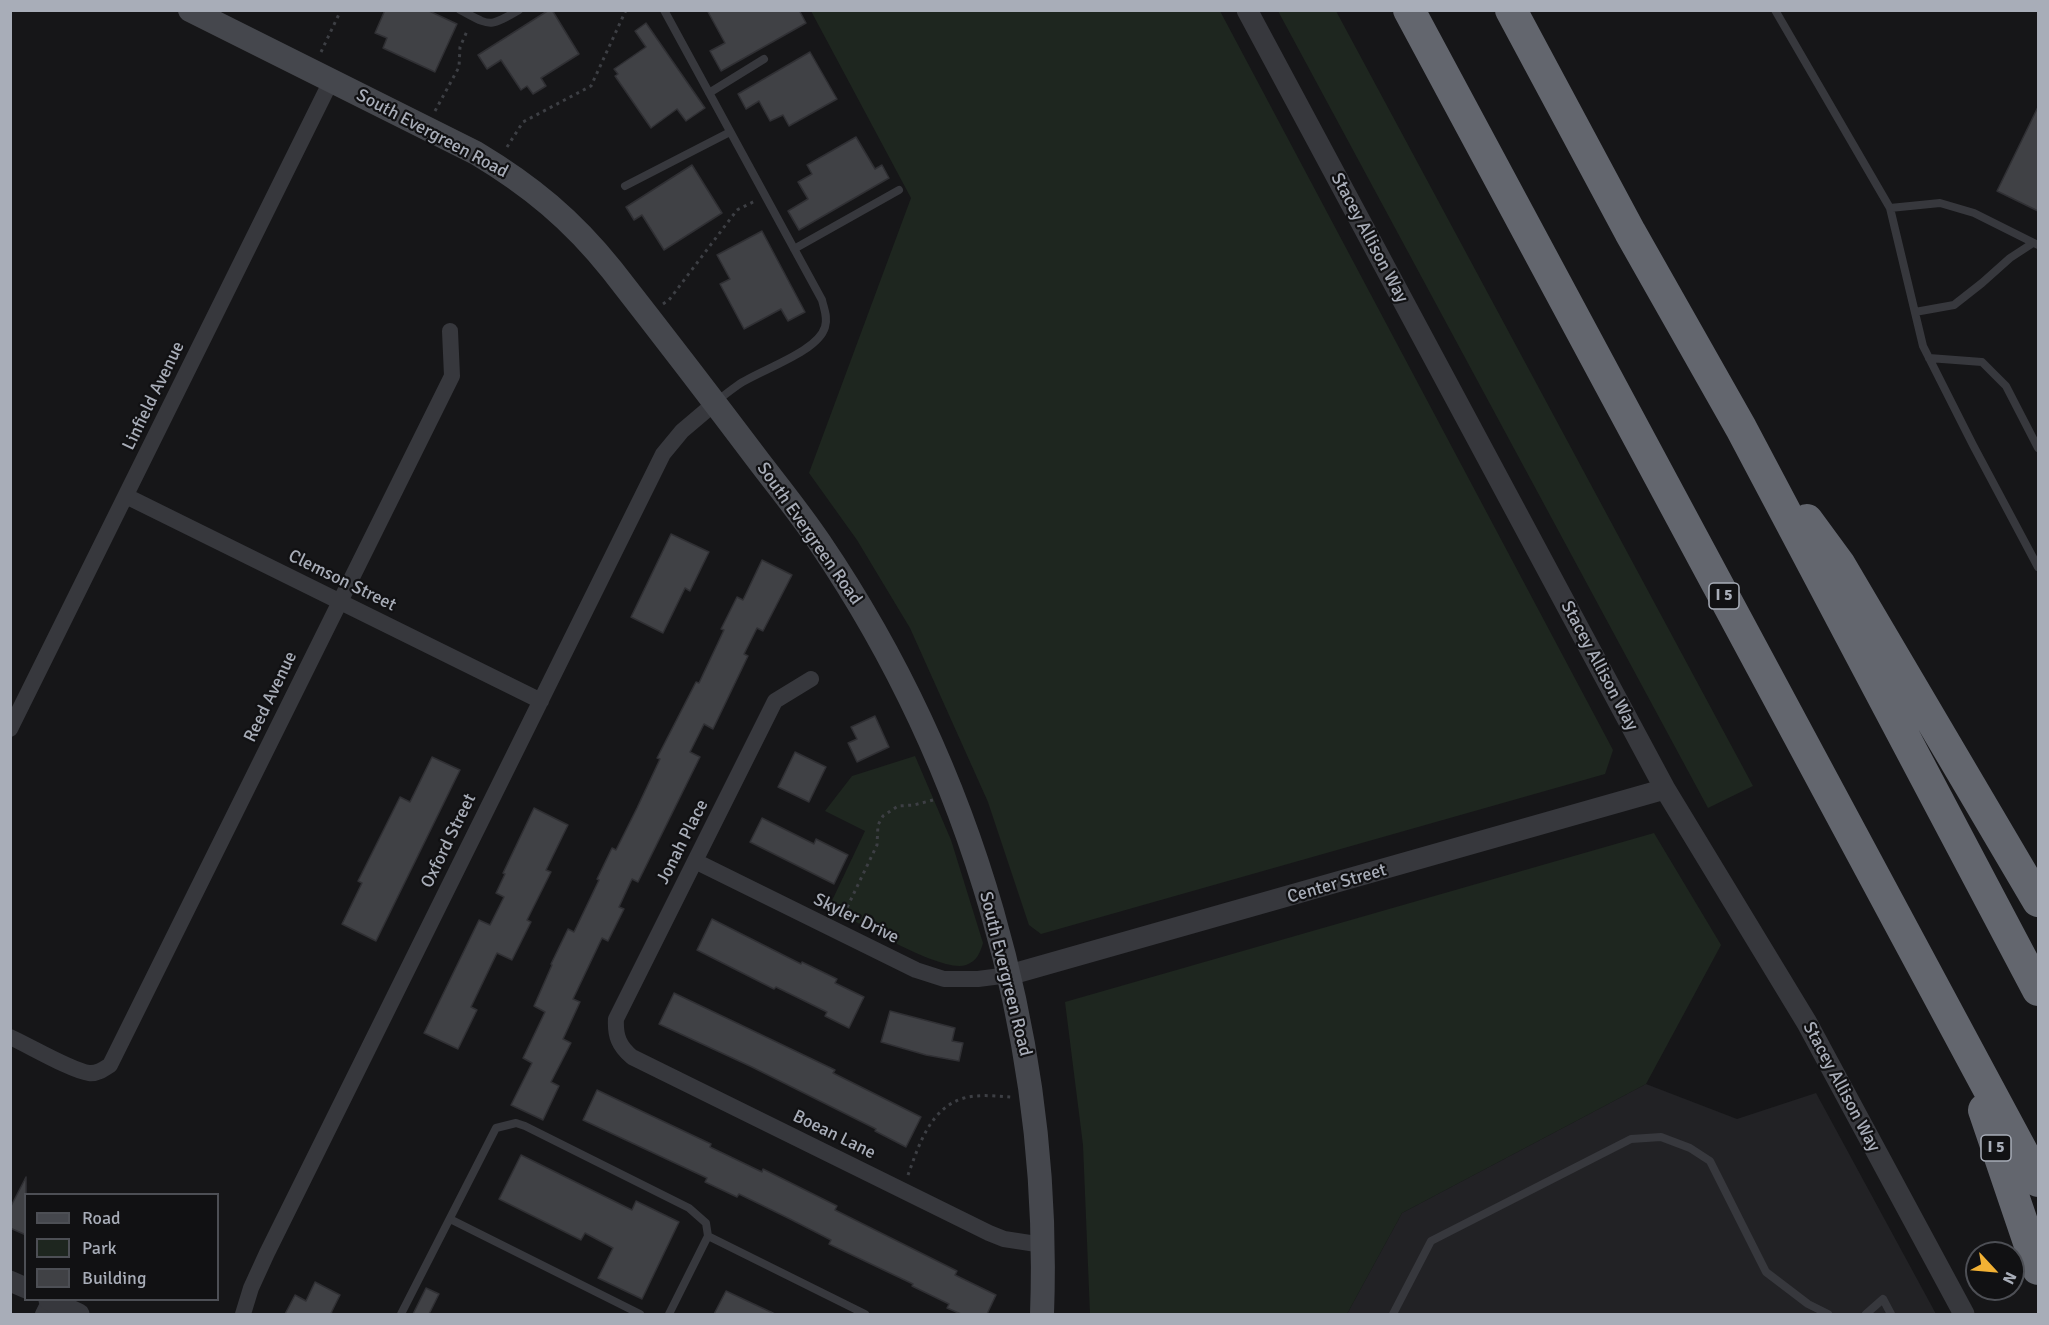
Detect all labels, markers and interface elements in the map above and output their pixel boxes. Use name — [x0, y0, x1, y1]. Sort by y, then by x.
street label: South Evergreen Road — [352, 85, 512, 183]
street label: Stacey Allison Way — [1326, 169, 1412, 307]
street label: Linfield Avenue — [118, 338, 190, 454]
street label: South Evergreen Road — [752, 459, 866, 609]
street label: Clemson Street — [285, 546, 399, 616]
road number: I 5 — [1709, 583, 1739, 609]
street label: Stacey Allison Way — [1556, 597, 1642, 735]
street label: Reed Avenue — [240, 648, 302, 746]
street label: Oxford Street — [417, 790, 481, 892]
street label: Jonah Place — [652, 796, 714, 888]
street label: Center Street — [1285, 860, 1389, 908]
street label: Skyler Drive — [810, 889, 902, 949]
street label: South Evergreen Road — [974, 890, 1036, 1058]
street label: Stacey Allison Way — [1798, 1018, 1884, 1156]
street label: Boean Lane — [789, 1106, 879, 1164]
road number: I 5 — [1981, 1135, 2011, 1161]
legend — [24, 1193, 219, 1301]
text: Road — [82, 1207, 121, 1229]
text: Park — [82, 1237, 117, 1259]
north arrow — [1965, 1241, 2025, 1301]
text: Building — [82, 1267, 146, 1289]
text: N — [1998, 1269, 2021, 1287]

